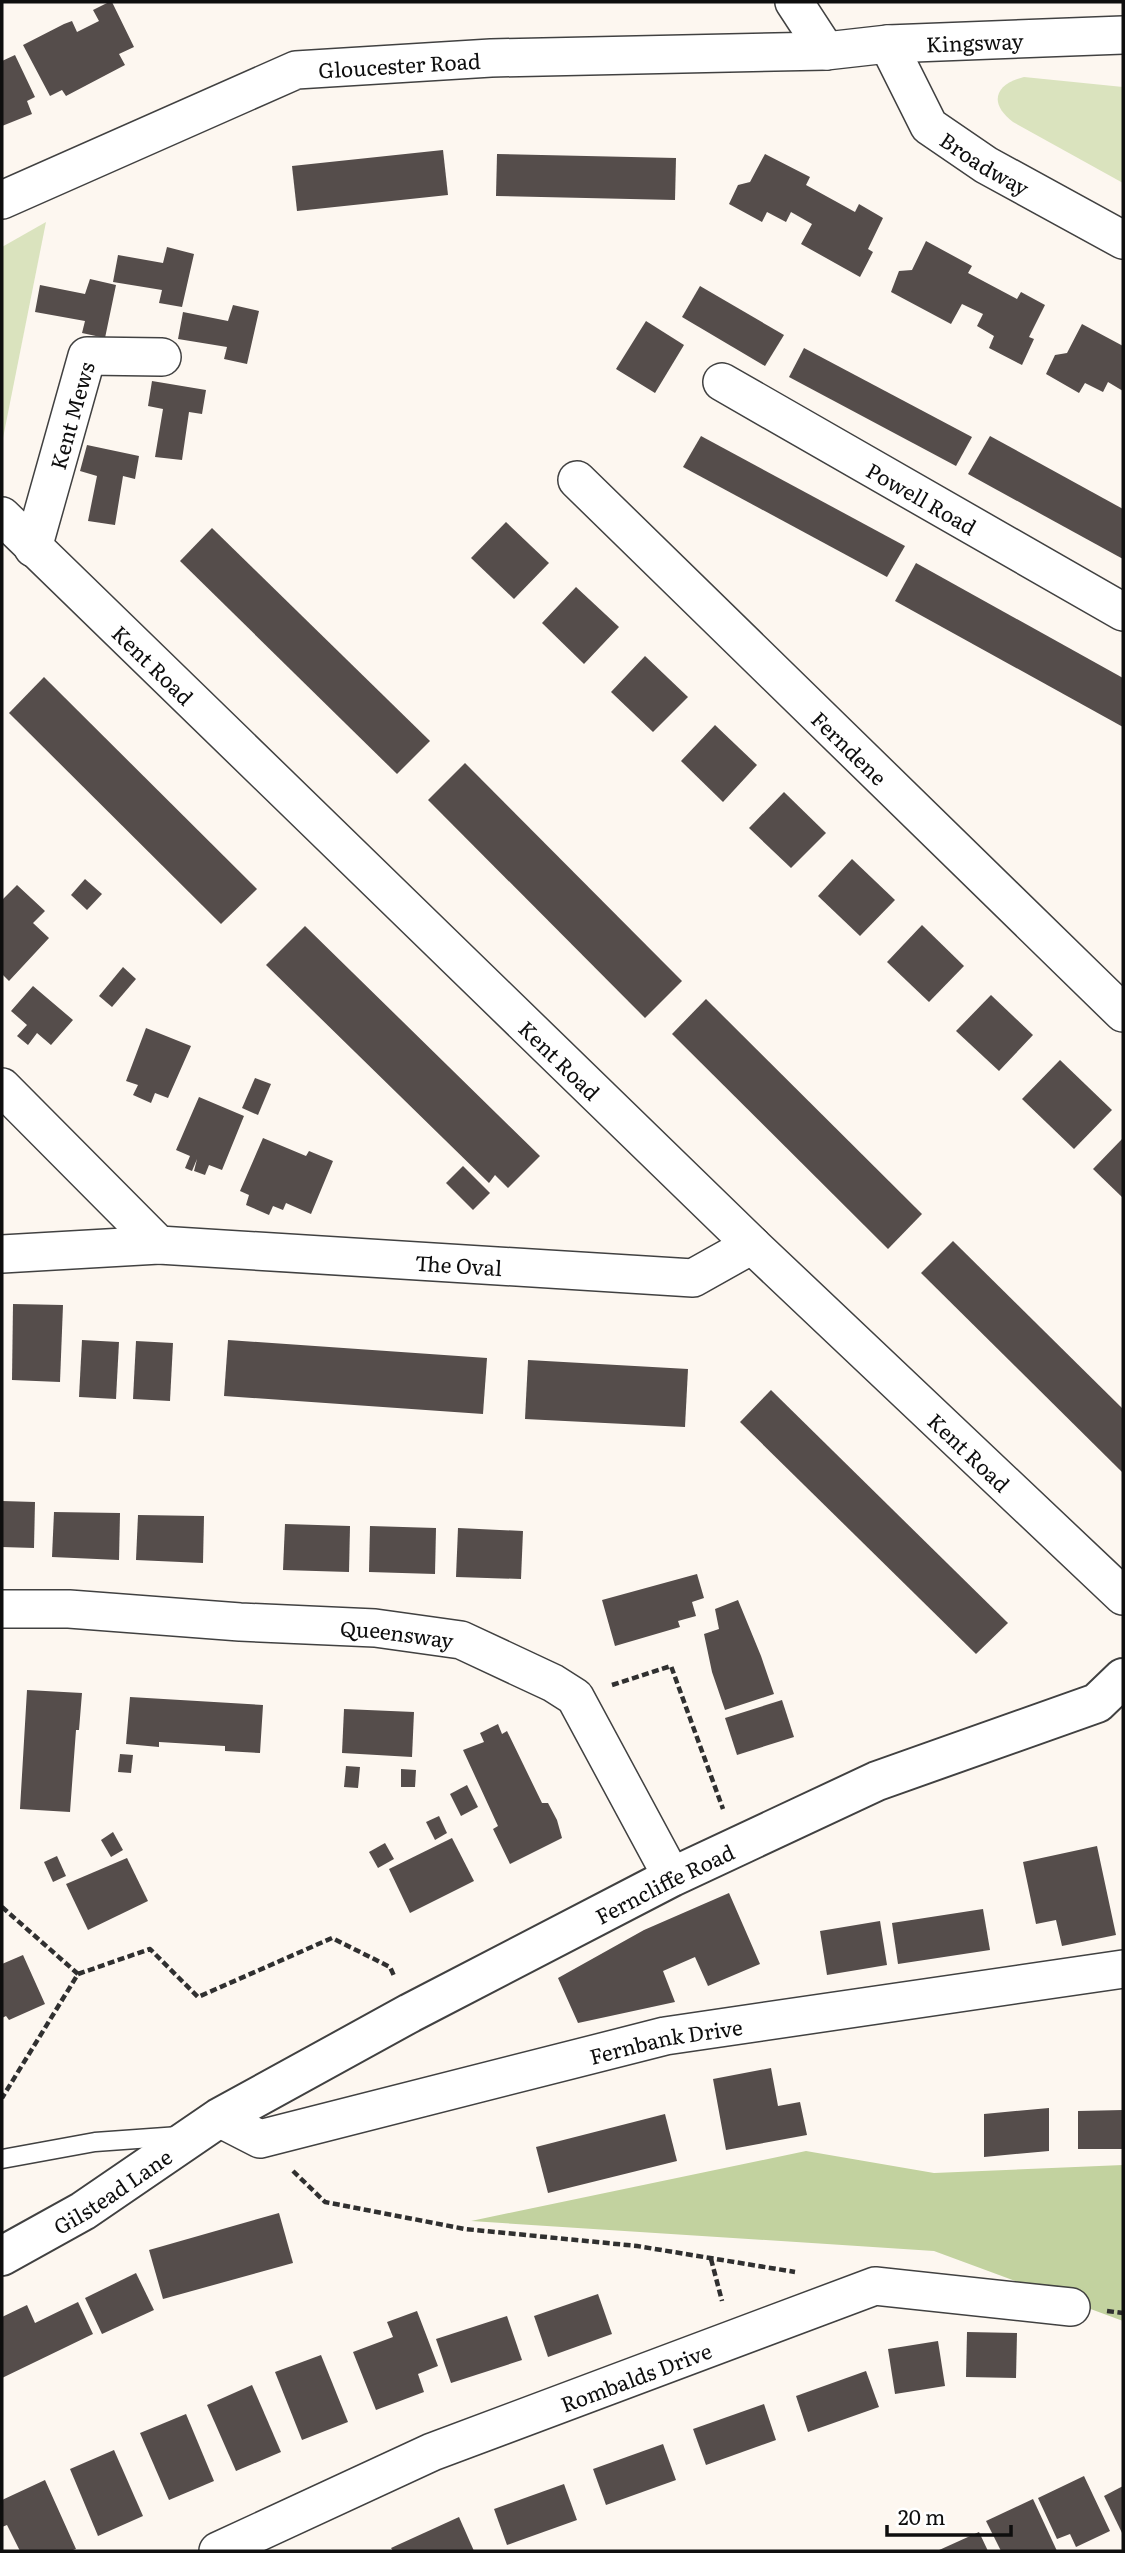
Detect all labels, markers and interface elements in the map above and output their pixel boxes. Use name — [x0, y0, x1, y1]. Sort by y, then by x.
street label: Kingsway — [925, 23, 1025, 58]
street label: Gloucester Road — [317, 43, 482, 84]
street label: Broadway — [935, 123, 1036, 202]
street label: Kent Mews — [40, 358, 100, 473]
street label: Powell Road — [862, 453, 983, 541]
street label: Kent Road — [106, 617, 202, 711]
street label: Ferndene — [806, 703, 895, 791]
street label: Kent Road — [513, 1012, 608, 1106]
street label: The Oval — [414, 1245, 503, 1282]
street label: Kent Road — [922, 1405, 1018, 1498]
street label: Queensway — [340, 1611, 457, 1654]
street label: Ferncliffe Road — [589, 1835, 739, 1930]
street label: Fernbank Drive — [586, 2009, 745, 2070]
street label: Gilstead Lane — [47, 2140, 177, 2240]
street label: Rombalds Drive — [555, 2333, 715, 2418]
scale bar — [887, 2494, 1011, 2538]
text: 20 m — [898, 2500, 945, 2531]

